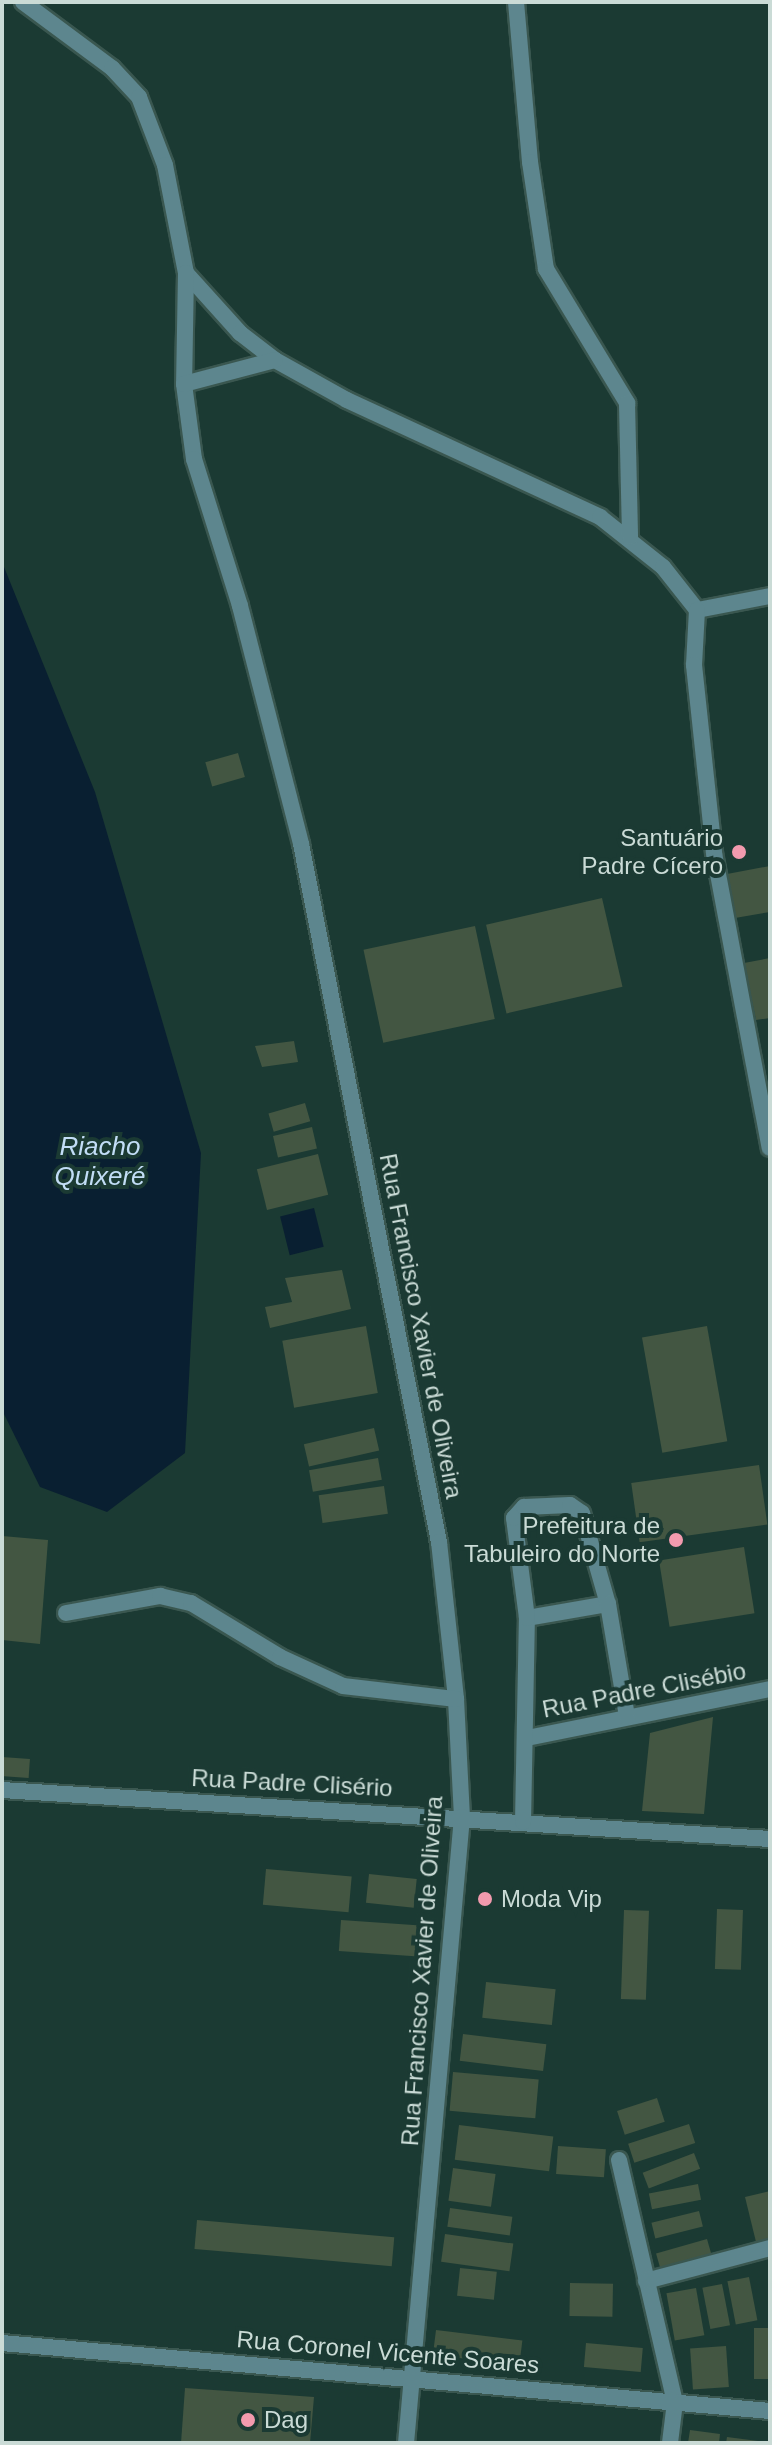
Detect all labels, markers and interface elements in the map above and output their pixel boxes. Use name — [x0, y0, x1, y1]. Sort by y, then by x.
place label: Santuário Padre Cícero — [582, 824, 723, 880]
marker: Santuário Padre Cícero — [730, 843, 748, 861]
water label: Riacho Quixeré — [54, 1131, 146, 1192]
street label: Rua Francisco Xavier de Oliveira — [373, 1151, 469, 1501]
place label: Prefeitura de Tabuleiro do Norte — [464, 1512, 660, 1568]
marker: Prefeitura de Tabuleiro do Norte — [667, 1531, 685, 1549]
street label: Rua Padre Clisébio — [540, 1656, 748, 1724]
street label: Rua Padre Clisério — [191, 1763, 393, 1803]
street label: Rua Francisco Xavier de Oliveira — [395, 1795, 449, 2147]
place label: Moda Vip — [501, 1885, 602, 1913]
marker: Moda Vip — [476, 1890, 494, 1908]
street label: Rua Coronel Vicente Soares — [235, 2324, 541, 2380]
place label: Dag — [264, 2406, 308, 2434]
marker: Dag — [239, 2411, 257, 2429]

